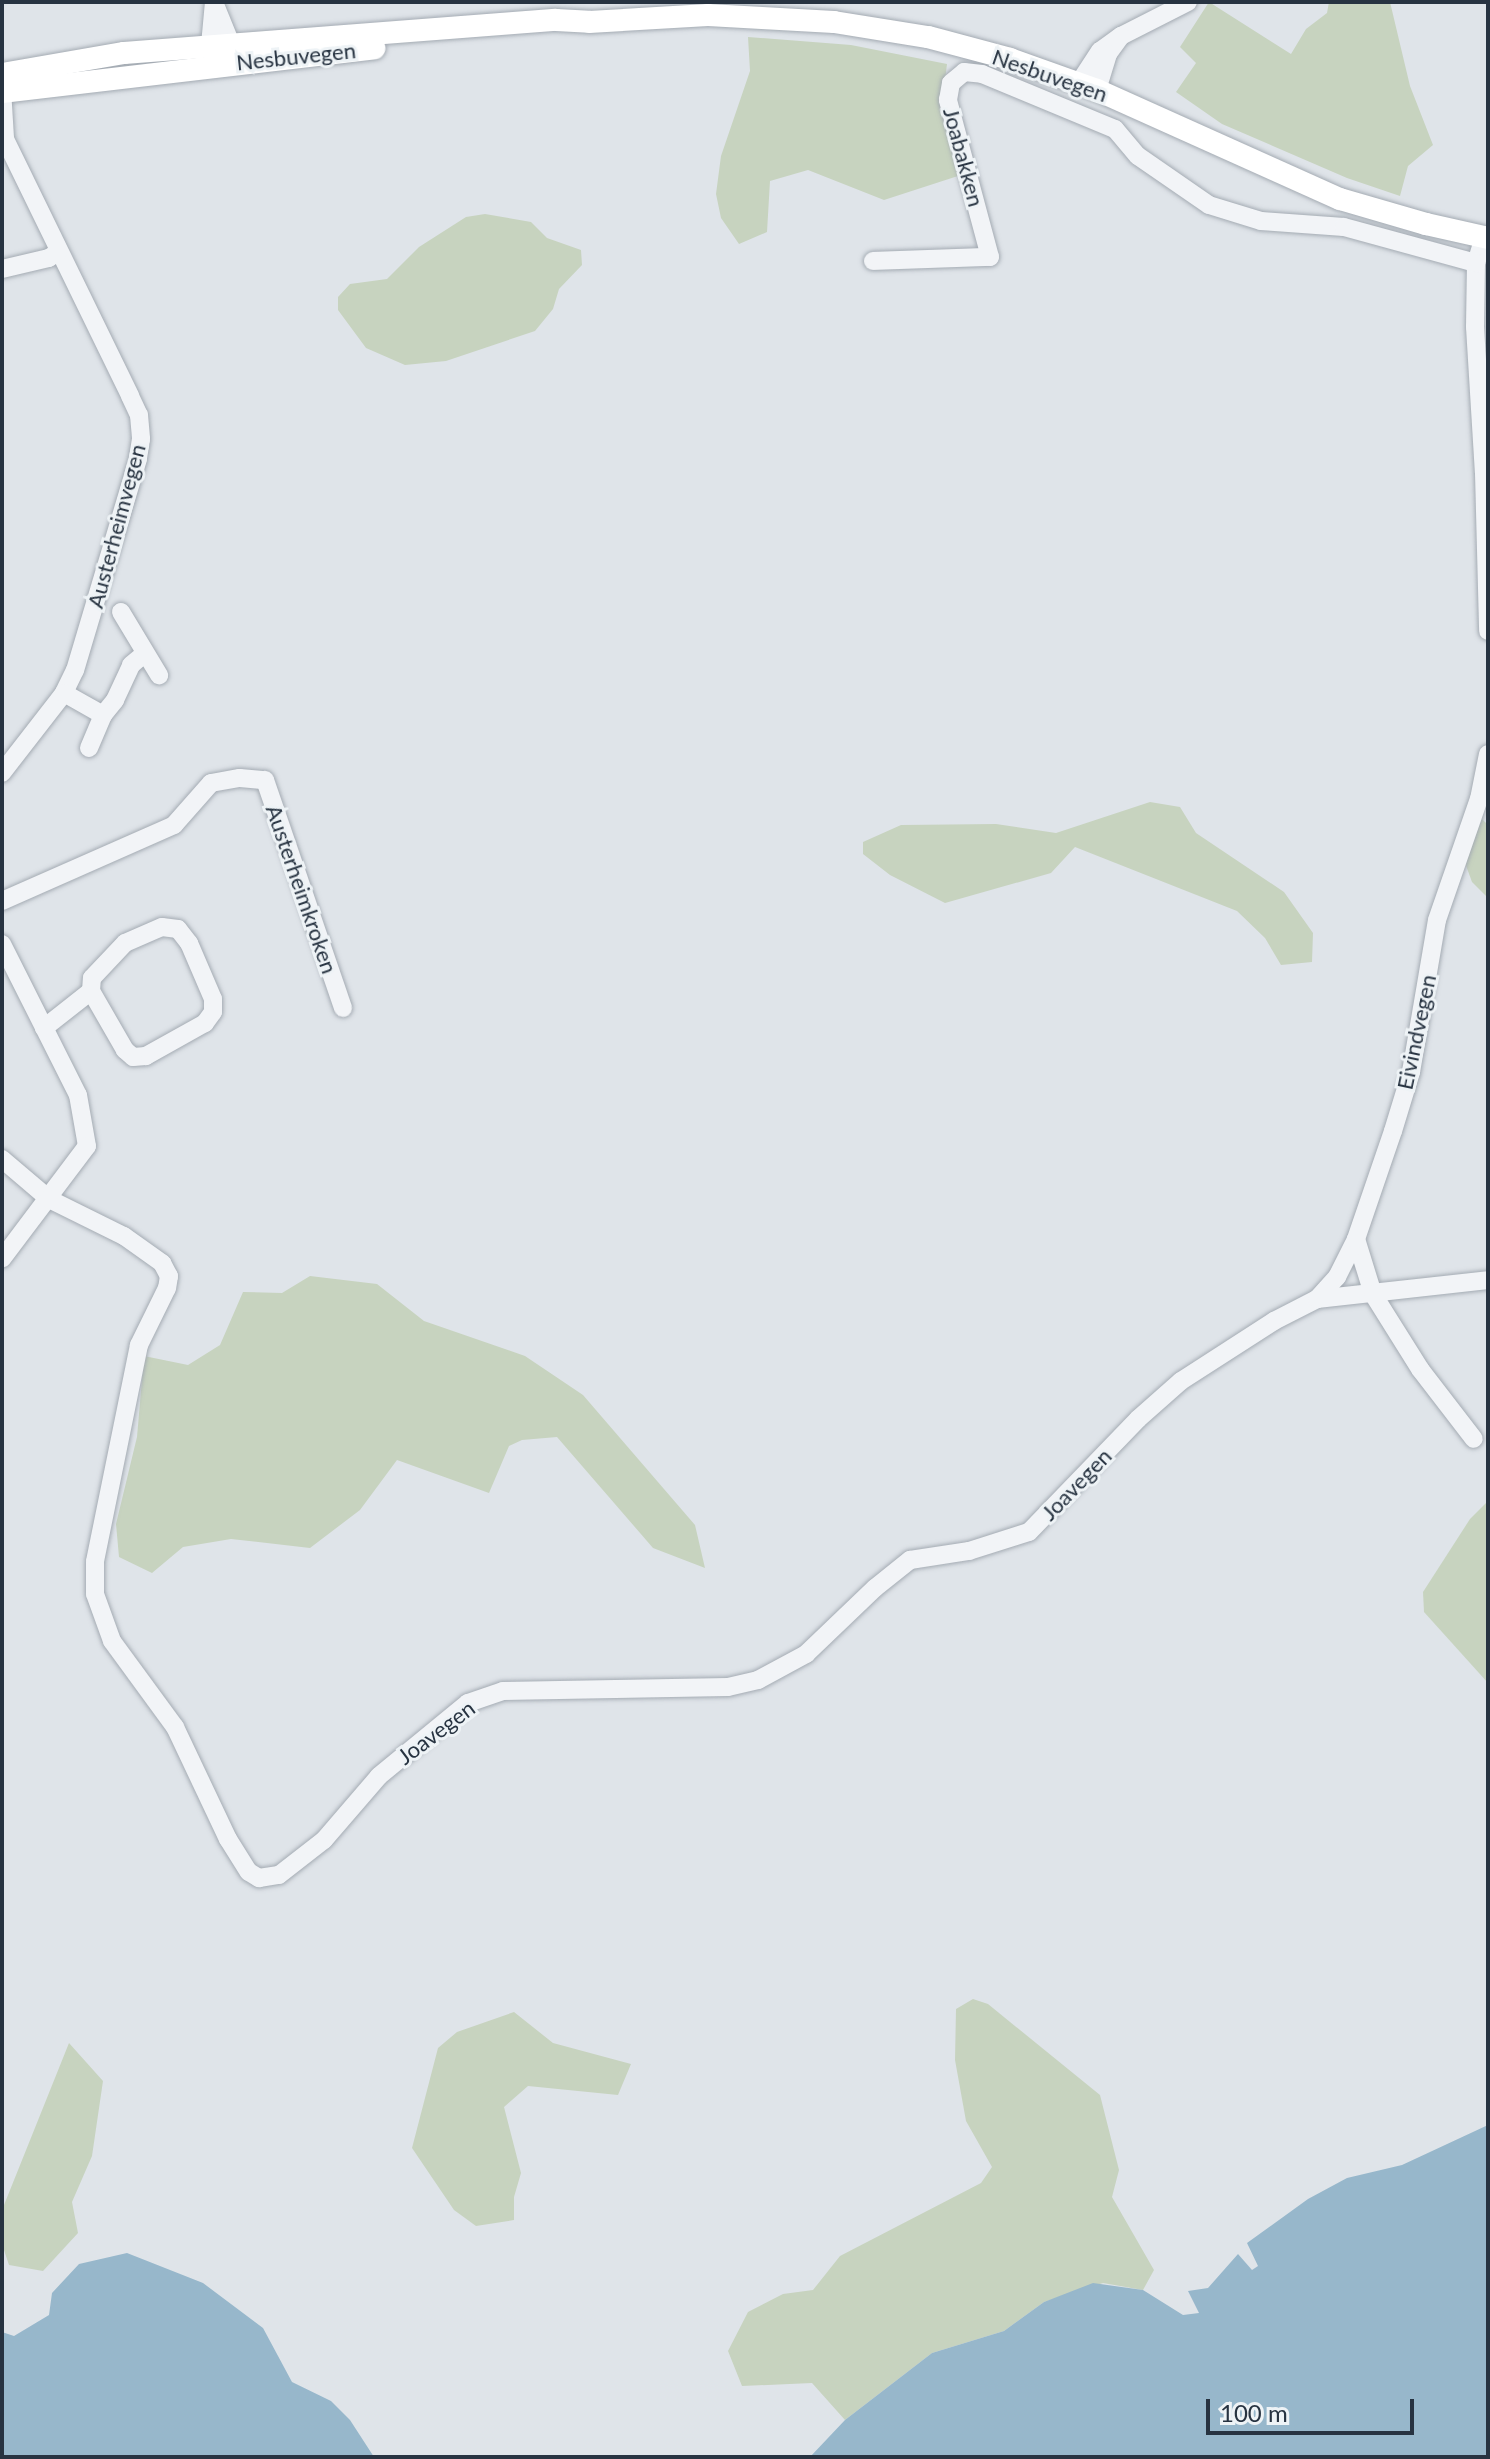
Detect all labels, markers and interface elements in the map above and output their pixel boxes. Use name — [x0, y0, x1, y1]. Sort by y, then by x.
street label: Nesbuvegen — [235, 37, 357, 75]
street label: Nesbuvegen — [989, 43, 1111, 107]
street label: Joabakken — [938, 105, 990, 209]
street label: Austerheimvegen — [81, 441, 151, 611]
street label: Austerheimkroken — [261, 801, 343, 977]
street label: Eivindvegen — [1391, 972, 1441, 1092]
street label: Joavegen — [1035, 1442, 1117, 1526]
street label: Joavegen — [392, 1694, 480, 1770]
scale bar — [1210, 2383, 1418, 2433]
text: 100 m — [1220, 2398, 1288, 2427]

